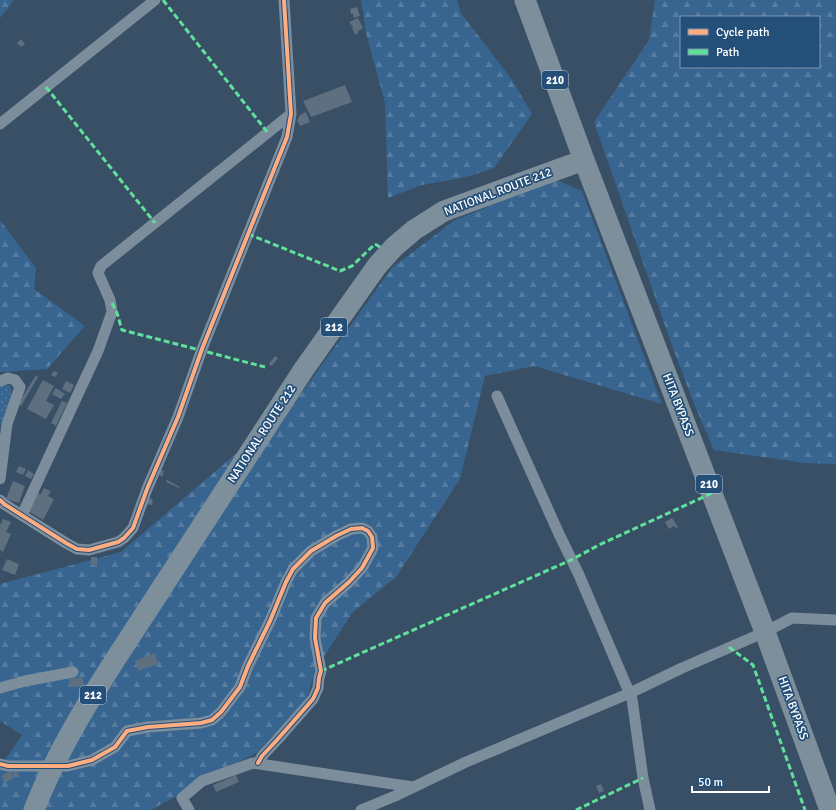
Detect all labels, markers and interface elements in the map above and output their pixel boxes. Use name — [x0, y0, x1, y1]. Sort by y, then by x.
legend — [680, 16, 820, 68]
text: Cycle path — [716, 25, 769, 40]
text: Path — [716, 45, 739, 60]
road number: 210 — [542, 71, 568, 89]
street label: NATIONAL ROUTE 212 — [442, 165, 554, 219]
road number: 212 — [321, 318, 347, 336]
street label: HITA BYPASS — [659, 371, 697, 439]
street label: NATIONAL ROUTE 212 — [225, 382, 299, 486]
road number: 210 — [696, 475, 722, 493]
street label: HITA BYPASS — [775, 674, 812, 742]
road number: 212 — [80, 686, 106, 704]
scale bar — [692, 768, 769, 794]
text: 50 m — [698, 775, 723, 790]

